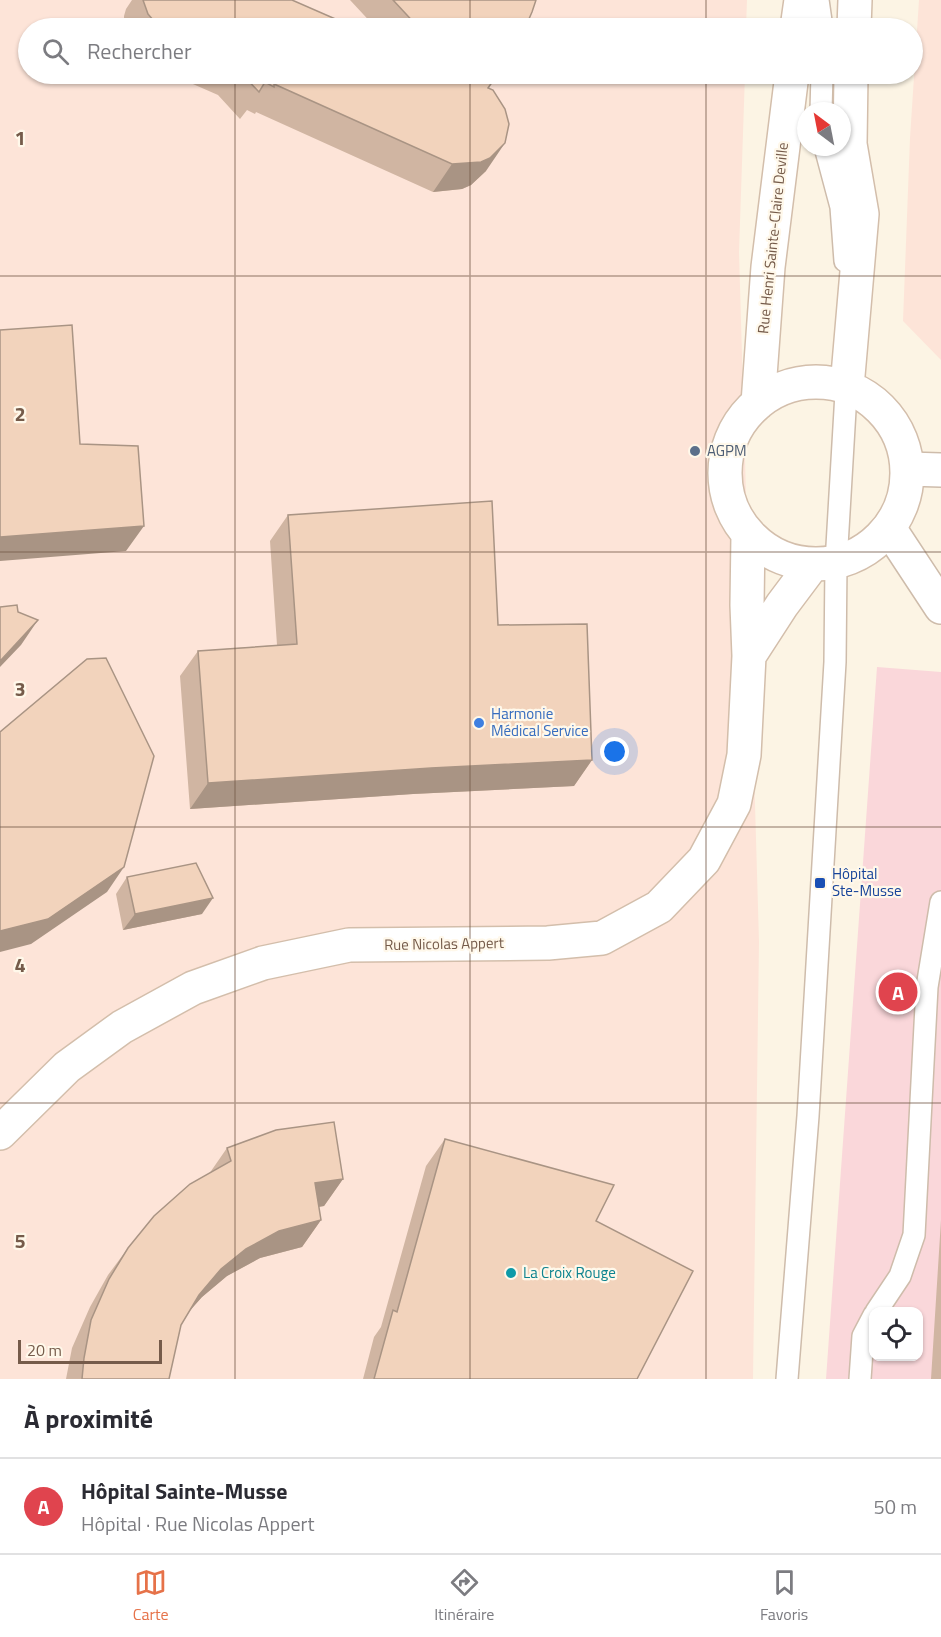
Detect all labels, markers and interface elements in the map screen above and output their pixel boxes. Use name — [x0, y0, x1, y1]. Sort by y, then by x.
search box — [18, 18, 923, 84]
text: Rechercher — [87, 34, 192, 68]
icon: search — [39, 35, 72, 68]
north arrow — [797, 102, 851, 156]
text: 1 — [14, 122, 26, 153]
street label: Rue Henri Sainte-Claire Deville — [751, 141, 794, 335]
text: 2 — [14, 398, 26, 429]
place label: AGPM — [707, 439, 747, 462]
marker: AGPM — [688, 444, 702, 458]
text: 3 — [14, 673, 26, 704]
place label: Harmonie Médical Service — [491, 702, 589, 742]
marker: Harmonie Médical Service — [472, 716, 486, 730]
your location — [600, 737, 629, 766]
place label: Hôpital Ste-Musse — [832, 862, 902, 902]
marker: Hôpital Ste-Musse — [813, 876, 827, 890]
street label: Rue Nicolas Appert — [384, 931, 505, 956]
text: 4 — [14, 949, 26, 980]
pin: A — [878, 970, 918, 1014]
text: 5 — [14, 1225, 26, 1256]
place label: La Croix Rouge — [523, 1261, 616, 1284]
marker: La Croix Rouge — [504, 1266, 518, 1280]
map controls — [869, 1307, 923, 1361]
button: locate — [869, 1307, 923, 1361]
scale bar — [18, 1337, 162, 1364]
text: 20 m — [27, 1338, 62, 1362]
text: À proximité — [24, 1399, 153, 1438]
text: Hôpital Sainte-Musse — [81, 1474, 287, 1508]
text: A — [37, 1491, 50, 1522]
text: 50 m — [873, 1491, 917, 1522]
text: Hôpital · Rue Nicolas Appert — [81, 1508, 315, 1539]
tab: Carte — [133, 1566, 169, 1626]
tab: Itinéraire — [434, 1566, 494, 1626]
tab: Favoris — [760, 1566, 808, 1626]

